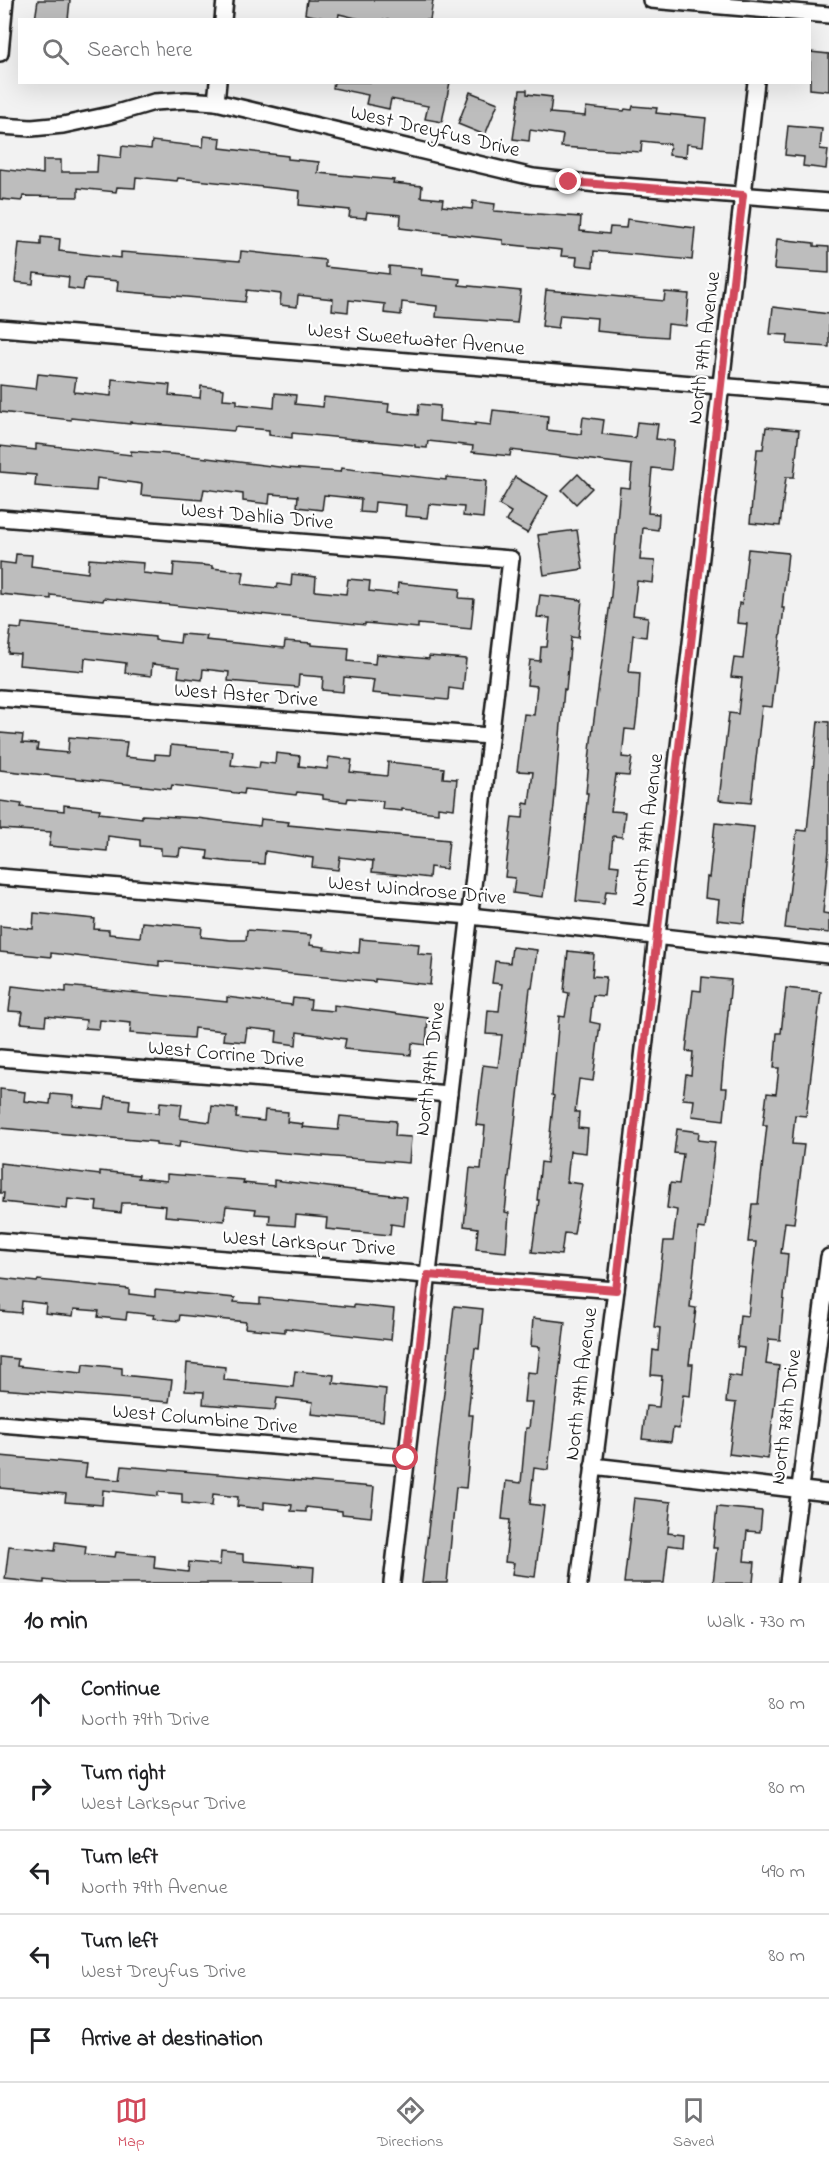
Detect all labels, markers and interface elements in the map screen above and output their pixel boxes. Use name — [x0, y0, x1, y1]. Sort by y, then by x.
search box — [18, 18, 811, 84]
icon: search — [39, 35, 72, 68]
text: Search here — [87, 35, 192, 67]
street label: West Dreyfus Drive — [347, 98, 523, 168]
route end — [555, 168, 581, 194]
street label: North 79th Avenue — [681, 269, 729, 426]
street label: West Sweetwater Avenue — [306, 316, 526, 364]
street label: West Dahlia Drive — [179, 495, 335, 539]
street label: West Aster Drive — [173, 676, 320, 716]
street label: North 79th Avenue — [624, 751, 672, 908]
street label: West Windrose Drive — [327, 868, 508, 914]
street label: North 79th Drive — [408, 1000, 454, 1138]
street label: West Corrine Drive — [147, 1033, 306, 1077]
street label: West Larkspur Drive — [222, 1223, 397, 1265]
street label: North 79th Avenue — [558, 1305, 606, 1462]
street label: North 78th Drive — [764, 1347, 810, 1487]
street label: West Columbine Drive — [111, 1397, 300, 1443]
route start — [392, 1444, 418, 1470]
text: 10 min — [24, 1603, 88, 1641]
text: Walk · 730 m — [707, 1608, 805, 1637]
text: Continue — [81, 1674, 160, 1706]
icon: ahead — [24, 1688, 57, 1721]
text: 80 m — [768, 1690, 805, 1719]
text: North 79th Drive — [81, 1706, 210, 1735]
text: Turn right — [81, 1758, 166, 1790]
icon: right — [24, 1772, 57, 1805]
text: 80 m — [768, 1774, 805, 1803]
text: West Larkspur Drive — [81, 1790, 246, 1819]
text: Turn left — [81, 1842, 158, 1874]
icon: left — [24, 1856, 57, 1889]
text: 490 m — [762, 1858, 805, 1887]
text: North 79th Avenue — [81, 1874, 228, 1903]
text: Turn left — [81, 1926, 158, 1958]
icon: left — [24, 1940, 57, 1973]
text: 80 m — [768, 1942, 805, 1971]
text: West Dreyfus Drive — [81, 1958, 246, 1987]
icon: arrive — [24, 2024, 57, 2057]
text: Arrive at destination — [81, 2024, 263, 2056]
tab: Map — [115, 2094, 148, 2154]
tab: Directions — [377, 2094, 443, 2154]
tab: Saved — [673, 2094, 714, 2154]

